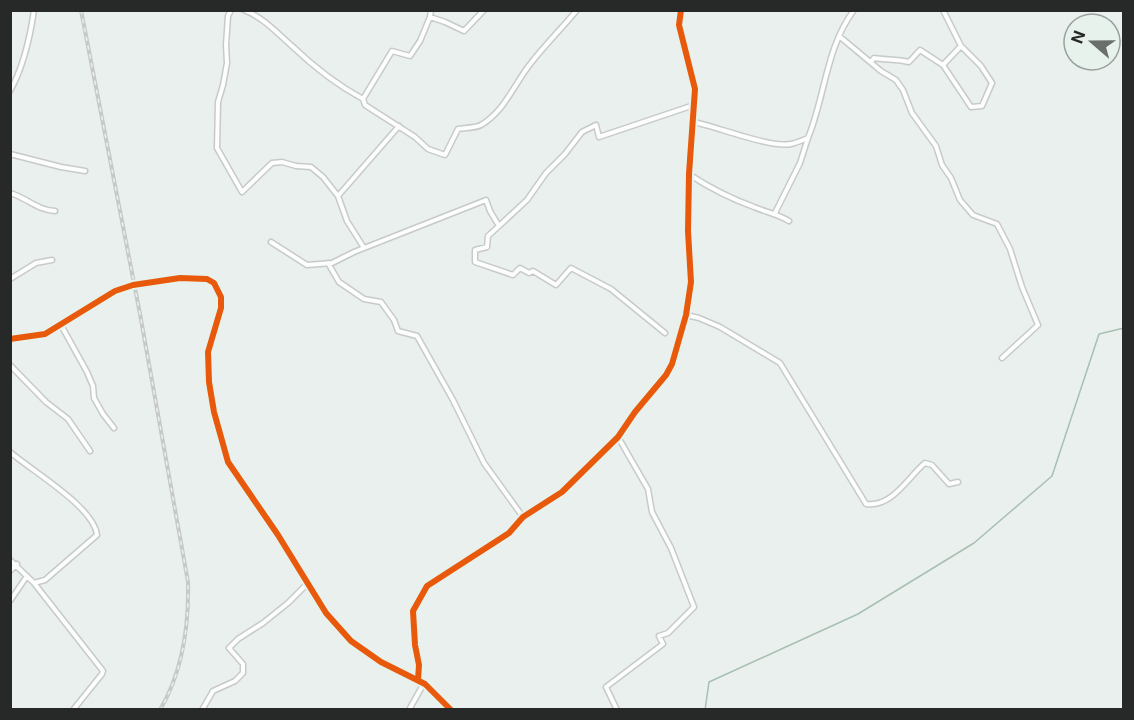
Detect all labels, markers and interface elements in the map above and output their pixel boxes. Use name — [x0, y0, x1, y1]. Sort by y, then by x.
north arrow — [1062, 12, 1122, 72]
text: N — [1066, 28, 1089, 46]

